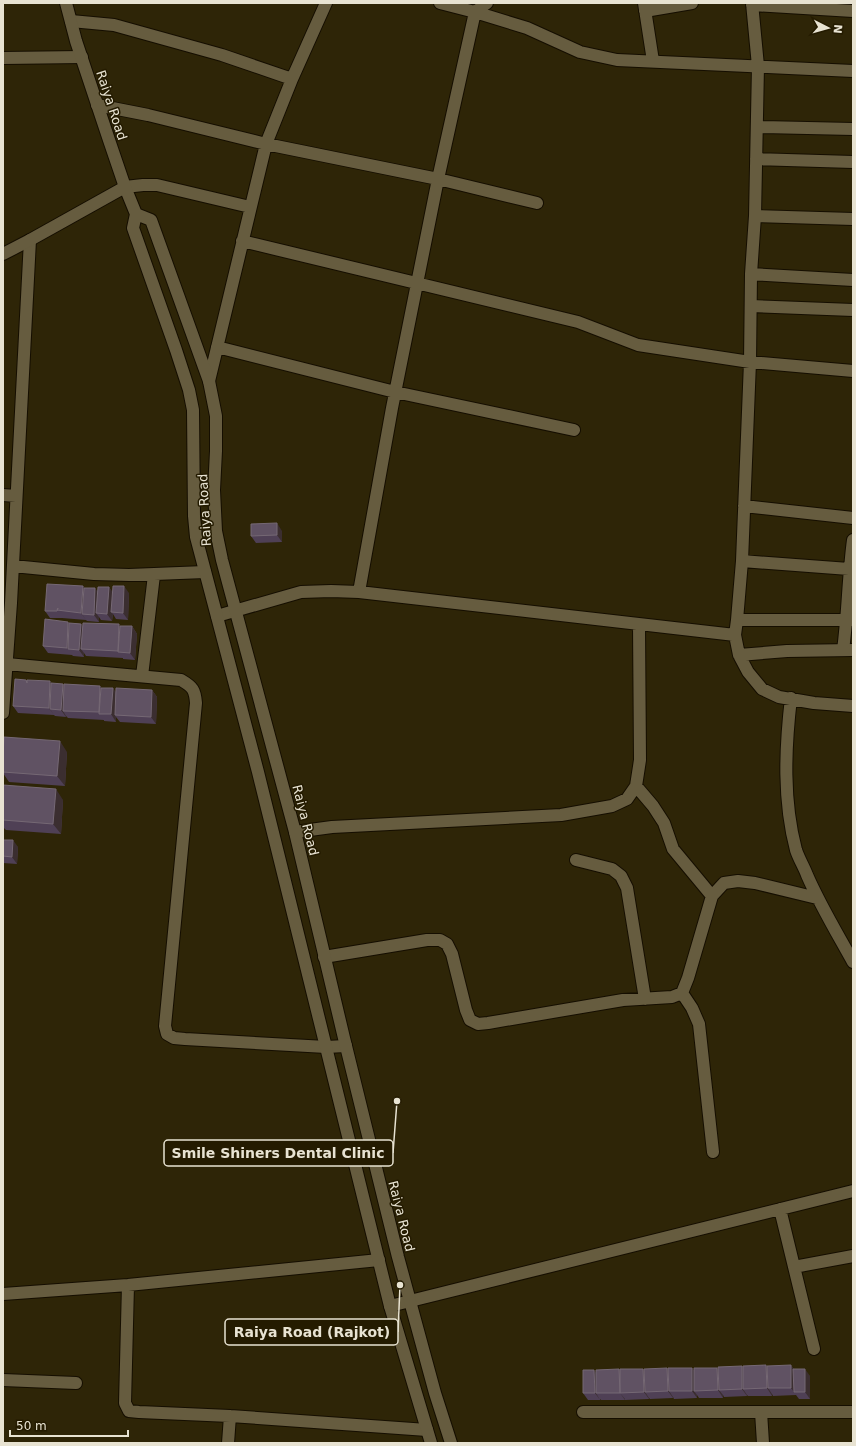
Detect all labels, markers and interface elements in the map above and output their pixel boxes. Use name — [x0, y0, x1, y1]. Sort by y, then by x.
north arrow — [808, 8, 848, 48]
text: N — [831, 24, 844, 34]
street label: Raiya Road — [93, 68, 130, 142]
street label: Raiya Road — [195, 473, 214, 547]
street label: Raiya Road — [289, 783, 322, 857]
callout: Smile Shiners Dental Clinic — [164, 1140, 393, 1166]
text: Smile Shiners Dental Clinic — [172, 1145, 384, 1161]
street label: Raiya Road — [385, 1179, 418, 1253]
callout: Raiya Road (Rajkot) — [225, 1319, 398, 1345]
text: Raiya Road (Rajkot) — [234, 1324, 390, 1340]
scale bar — [10, 1412, 128, 1438]
text: 50 m — [16, 1419, 47, 1433]

